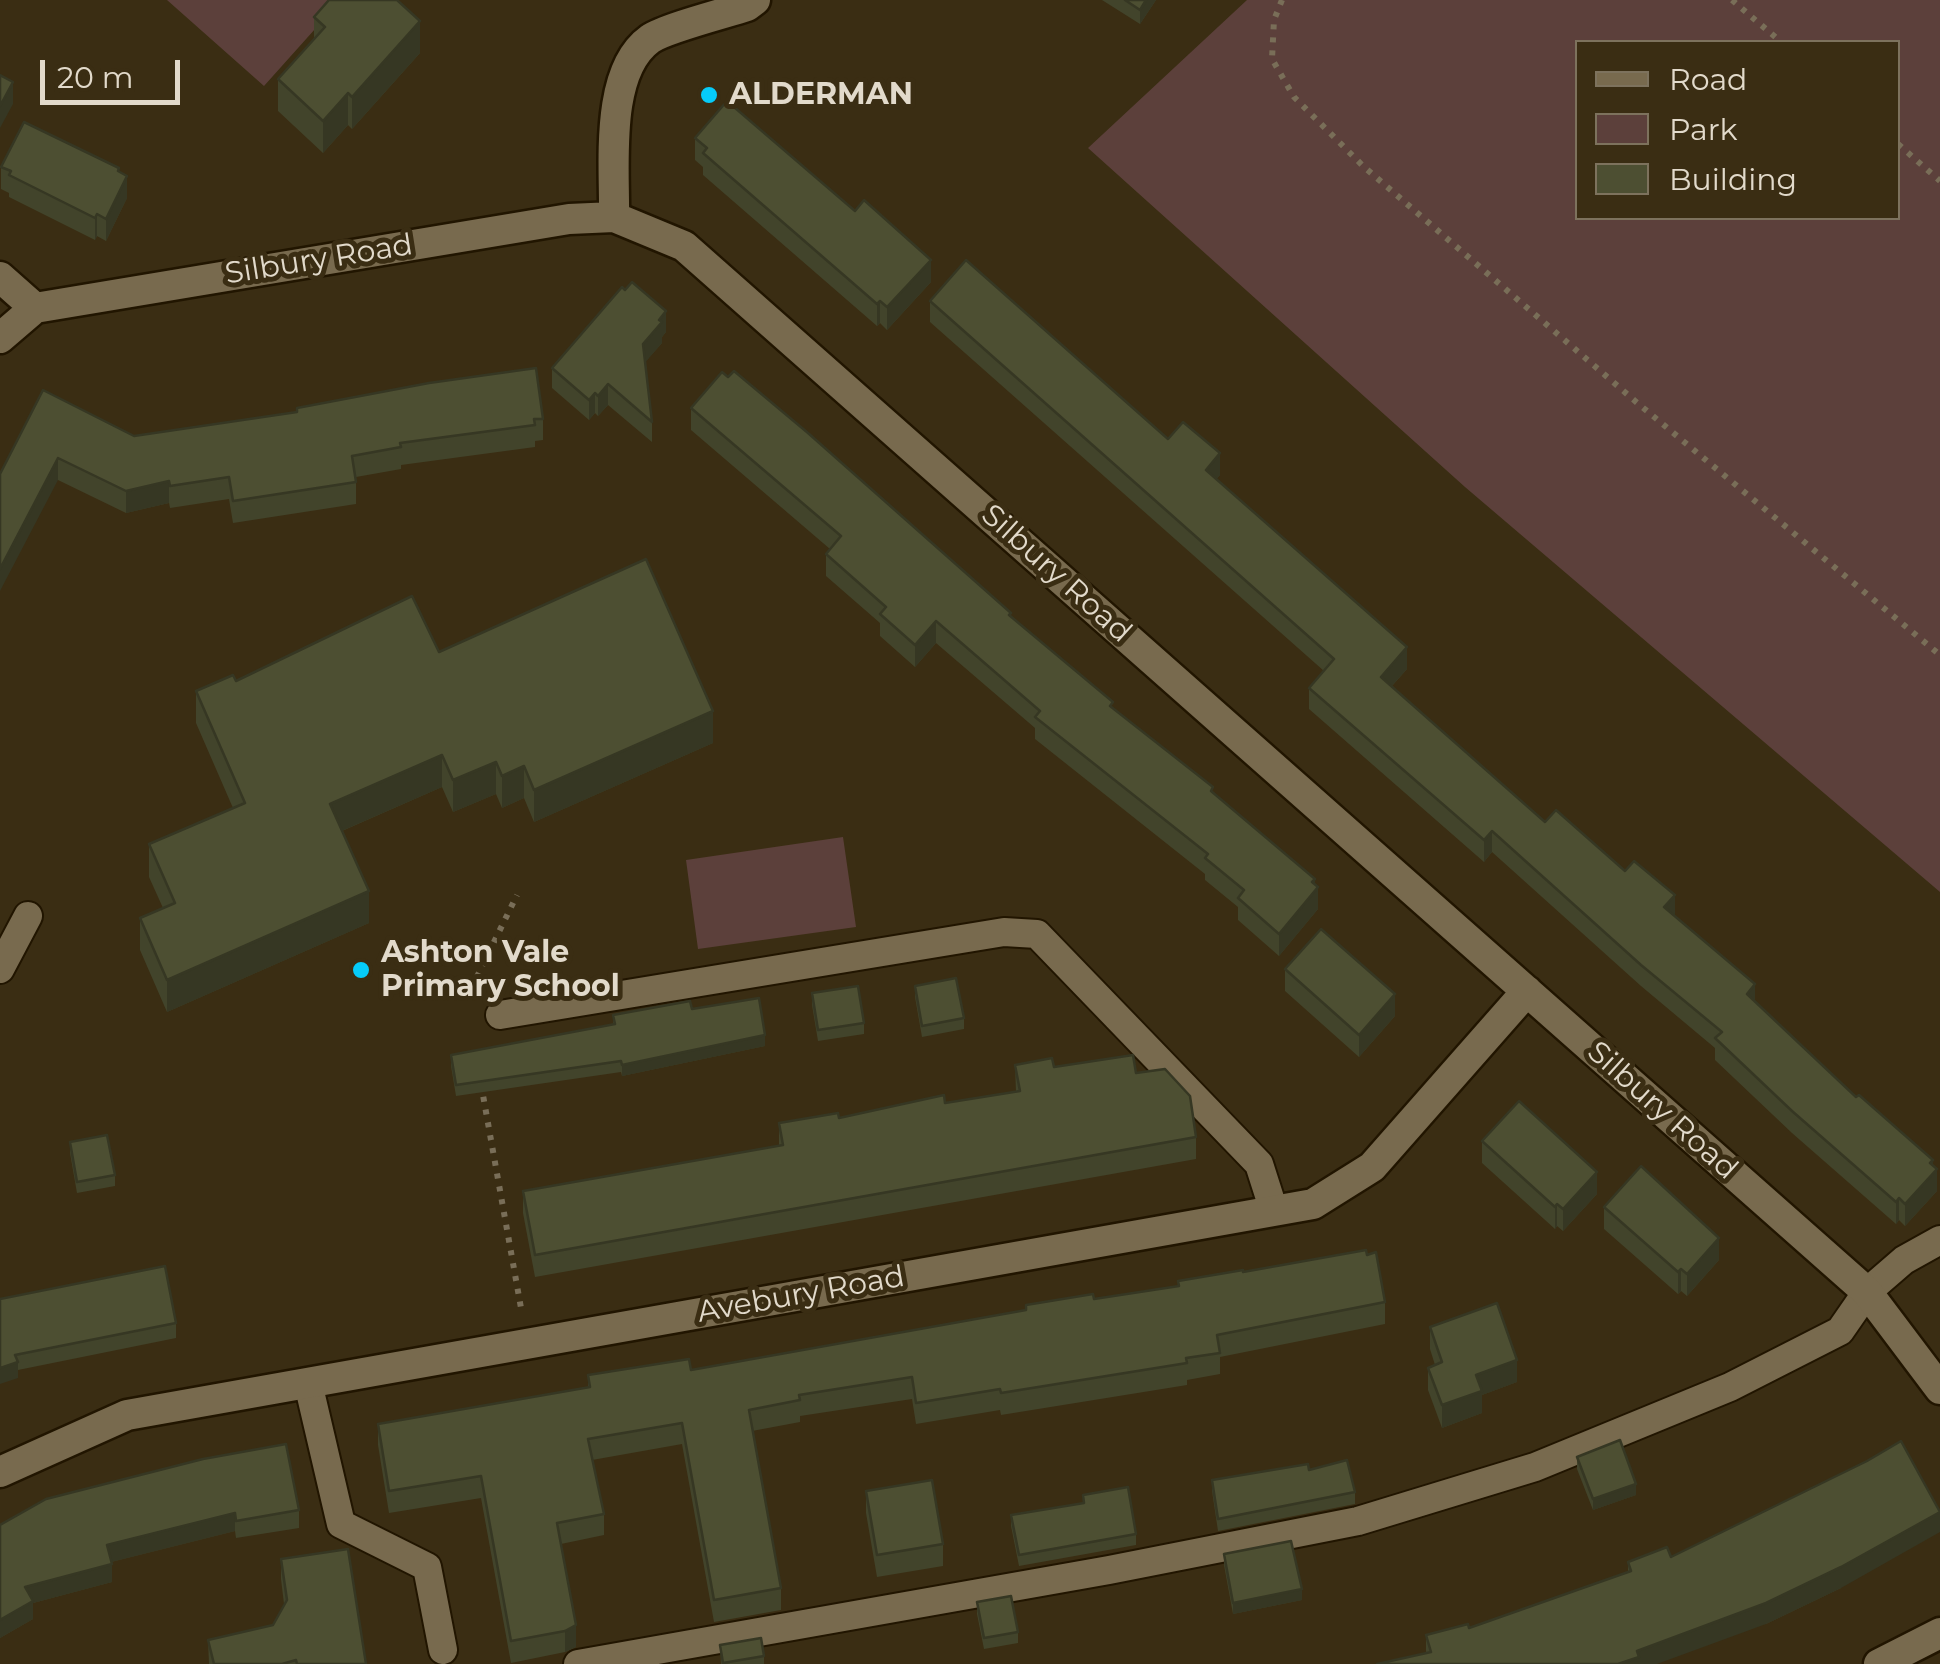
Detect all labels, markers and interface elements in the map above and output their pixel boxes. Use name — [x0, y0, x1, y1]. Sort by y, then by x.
scale bar — [45, 40, 185, 102]
legend — [1575, 40, 1900, 220]
text: 20 m — [57, 59, 134, 96]
text: Road — [1669, 61, 1747, 98]
place label: ALDERMAN — [729, 77, 913, 113]
marker: ALDERMAN — [698, 84, 720, 106]
text: Park — [1669, 111, 1738, 148]
text: Building — [1669, 161, 1797, 198]
street label: Silbury Road — [223, 227, 415, 293]
street label: Silbury Road — [974, 497, 1138, 651]
place label: Ashton Vale Primary School — [381, 935, 620, 1006]
marker: Ashton Vale Primary School — [350, 959, 372, 981]
street label: Silbury Road — [1580, 1034, 1744, 1188]
street label: Avebury Road — [695, 1259, 907, 1331]

